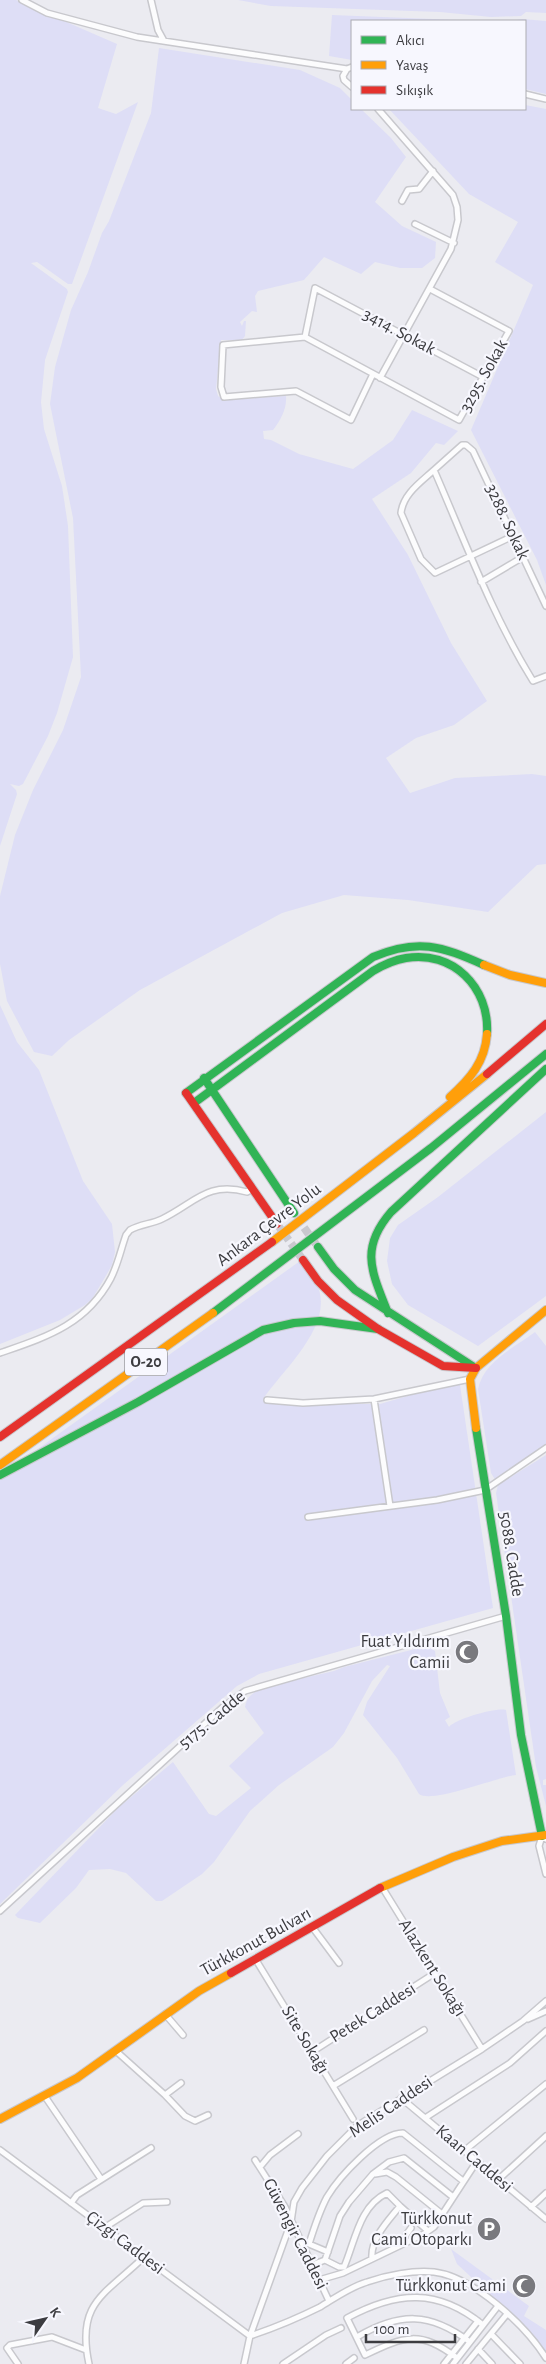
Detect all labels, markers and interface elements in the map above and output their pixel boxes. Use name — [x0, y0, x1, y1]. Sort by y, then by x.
legend — [351, 20, 526, 110]
text: Akıcı — [396, 33, 425, 48]
text: Yavaş — [396, 58, 428, 73]
text: Sıkışık — [396, 83, 433, 98]
street label: 3414. Sokak — [360, 305, 439, 359]
street label: 3295. Sokak — [457, 336, 512, 415]
street label: 3288. Sokak — [482, 481, 533, 563]
street label: Ankara Çevre Yolu — [214, 1180, 324, 1270]
road number: O-20 — [125, 1348, 167, 1375]
street label: 5088. Cadde — [495, 1510, 527, 1598]
place label: Fuat Yıldırım Camii — [360, 1633, 450, 1672]
mosque icon: Fuat Yıldırım Camii — [454, 1639, 480, 1665]
street label: 5175. Cadde — [175, 1687, 249, 1753]
street label: Türkkonut Bulvarı — [198, 1904, 314, 1980]
street label: Alazkent Sokağı — [395, 1916, 469, 2020]
street label: Petek Caddesi — [327, 1980, 419, 2046]
street label: Site Sokağı — [278, 2003, 332, 2077]
street label: Melis Caddesi — [346, 2073, 436, 2141]
street label: Kaan Caddesi — [432, 2122, 516, 2196]
street label: Güvengir Caddesi — [259, 2176, 331, 2292]
street label: Çizgi Caddesi — [83, 2208, 167, 2278]
place label: Türkkonut Cami Otoparkı — [371, 2210, 472, 2249]
parking icon: Türkkonut Cami Otoparkı — [476, 2216, 502, 2242]
mosque icon: Türkkonut Cami — [511, 2273, 537, 2299]
place label: Türkkonut Cami — [395, 2277, 506, 2295]
north arrow — [20, 2294, 70, 2344]
text: K — [47, 2305, 63, 2320]
scale bar — [366, 2312, 455, 2344]
text: 100 m — [374, 2322, 409, 2337]

